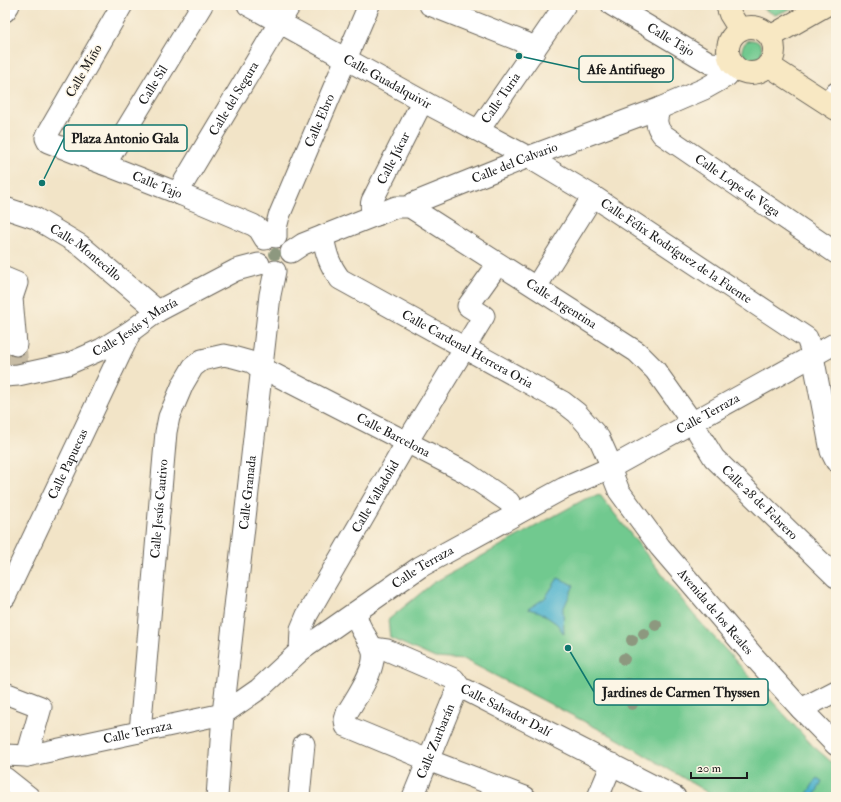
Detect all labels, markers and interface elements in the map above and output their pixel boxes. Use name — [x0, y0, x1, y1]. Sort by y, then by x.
street label: Calle Tajo — [644, 19, 697, 60]
street label: Calle Miño — [62, 42, 106, 100]
street label: Calle Guadalquivir — [340, 51, 434, 113]
callout: Afe Antifuego — [579, 56, 673, 82]
street label: Calle del Segura — [206, 58, 263, 139]
text: Afe Antifuego — [586, 61, 665, 79]
street label: Calle Sil — [135, 62, 172, 108]
street label: Calle Turia — [478, 69, 524, 127]
street label: Calle Ebro — [301, 92, 338, 150]
callout: Plaza Antonio Gala — [64, 125, 187, 151]
street label: Calle Júcar — [374, 129, 414, 187]
text: Plaza Antonio Gala — [71, 130, 180, 147]
street label: Calle del Calvario — [469, 139, 560, 187]
street label: Calle Lope de Vega — [692, 151, 784, 221]
street label: Calle Tajo — [130, 168, 184, 202]
street label: Calle Félix Rodríguez de la Fuente — [597, 195, 755, 307]
street label: Calle Montecillo — [47, 221, 125, 285]
street label: Calle Argentina — [523, 275, 600, 332]
street label: Calle Jesús y María — [90, 294, 181, 360]
street label: Calle Cardenal Herrera Oria — [399, 307, 536, 392]
street label: Calle Terraza — [674, 390, 743, 438]
street label: Calle Barcelona — [354, 410, 433, 461]
street label: Calle Papuecas — [44, 426, 92, 502]
street label: Calle Granada — [236, 454, 260, 531]
street label: Calle Valladolid — [348, 457, 403, 536]
street label: Calle Jesús Cautivo — [147, 459, 172, 559]
street label: Calle 28 de Febrero — [718, 462, 801, 543]
street label: Calle Terraza — [389, 542, 457, 592]
street label: Avenida de los Reales — [673, 565, 757, 658]
callout: Jardines de Carmen Thyssen — [594, 679, 768, 705]
street label: Calle Salvador Dalí — [459, 681, 555, 741]
text: Jardines de Carmen Thyssen — [601, 684, 761, 702]
street label: Calle Zurbarán — [413, 701, 458, 781]
street label: Calle Terraza — [102, 717, 174, 747]
scale bar — [691, 754, 747, 780]
text: 20 m — [697, 761, 722, 776]

